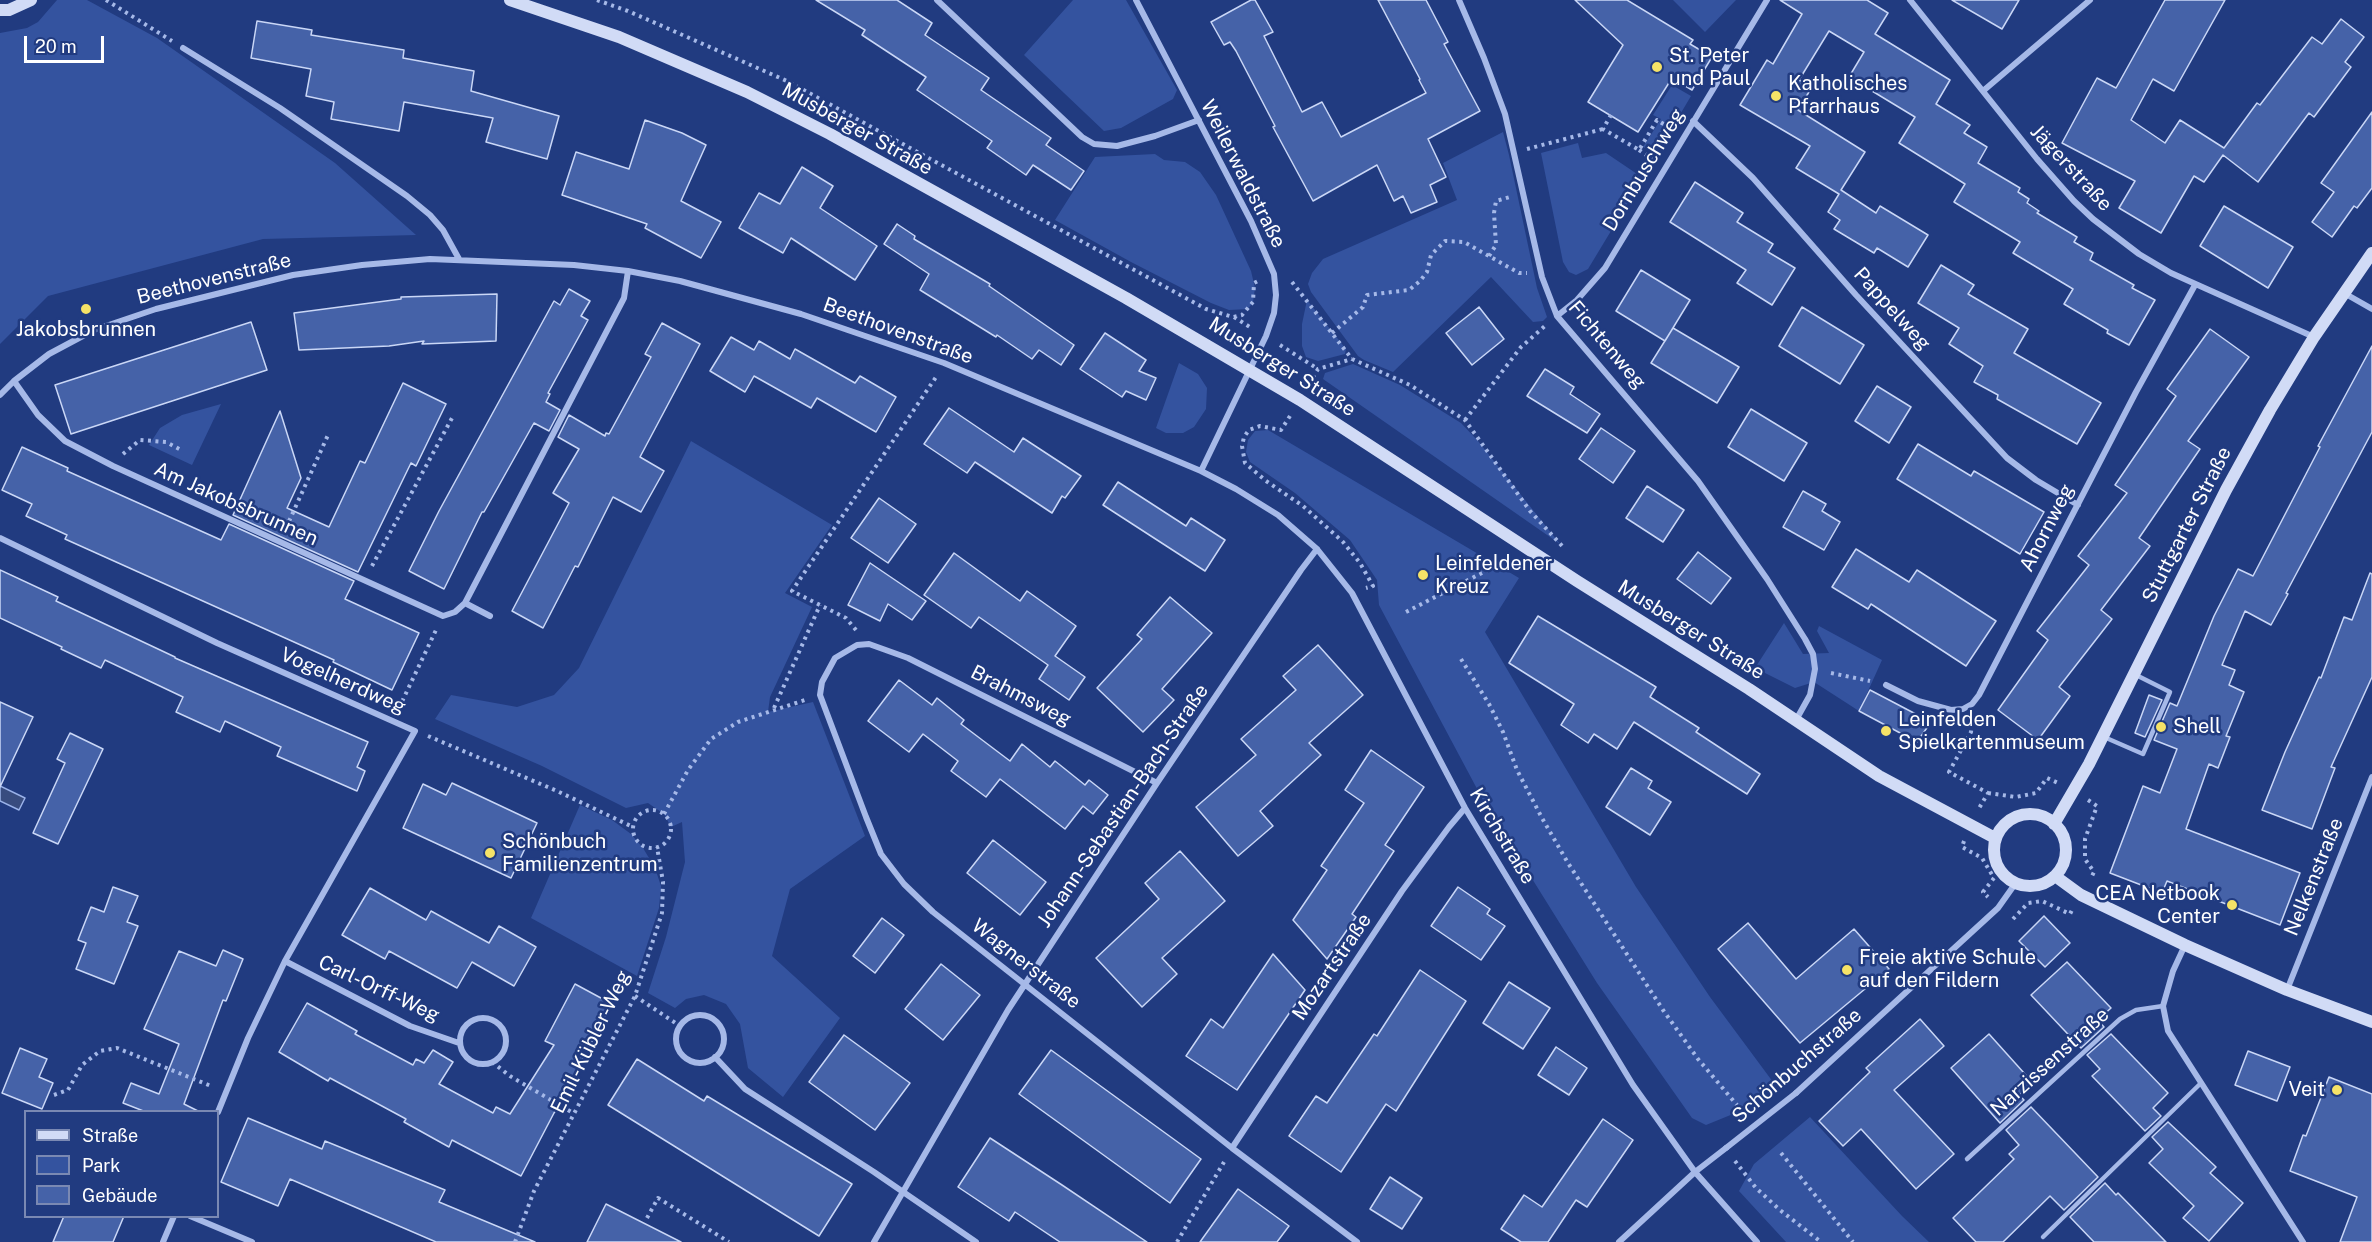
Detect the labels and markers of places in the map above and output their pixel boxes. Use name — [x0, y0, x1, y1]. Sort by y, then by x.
place label: St. Peter und Paul — [1669, 44, 1750, 91]
marker: St. Peter und Paul — [1650, 60, 1664, 74]
place label: Katholisches Pfarrhaus — [1788, 72, 1907, 119]
marker: Katholisches Pfarrhaus — [1769, 89, 1783, 103]
marker: Jakobsbrunnen — [79, 302, 93, 316]
place label: Jakobsbrunnen — [16, 318, 156, 342]
place label: Leinfeldener Kreuz — [1435, 552, 1552, 599]
marker: Leinfeldener Kreuz — [1416, 568, 1430, 582]
place label: Leinfelden Spielkartenmuseum — [1898, 708, 2085, 755]
place label: Shell — [2173, 715, 2221, 739]
marker: Shell — [2154, 720, 2168, 734]
marker: Leinfelden Spielkartenmuseum — [1879, 724, 1893, 738]
place label: Schönbuch Familienzentrum — [502, 830, 657, 877]
marker: Schönbuch Familienzentrum — [483, 846, 497, 860]
place label: CEA Netbook Center — [2096, 882, 2220, 929]
marker: CEA Netbook Center — [2225, 898, 2239, 912]
place label: Freie aktive Schule auf den Fildern — [1859, 946, 2036, 993]
marker: Freie aktive Schule auf den Fildern — [1840, 963, 1854, 977]
place label: Veit — [2288, 1078, 2325, 1102]
marker: Veit — [2330, 1083, 2344, 1097]

